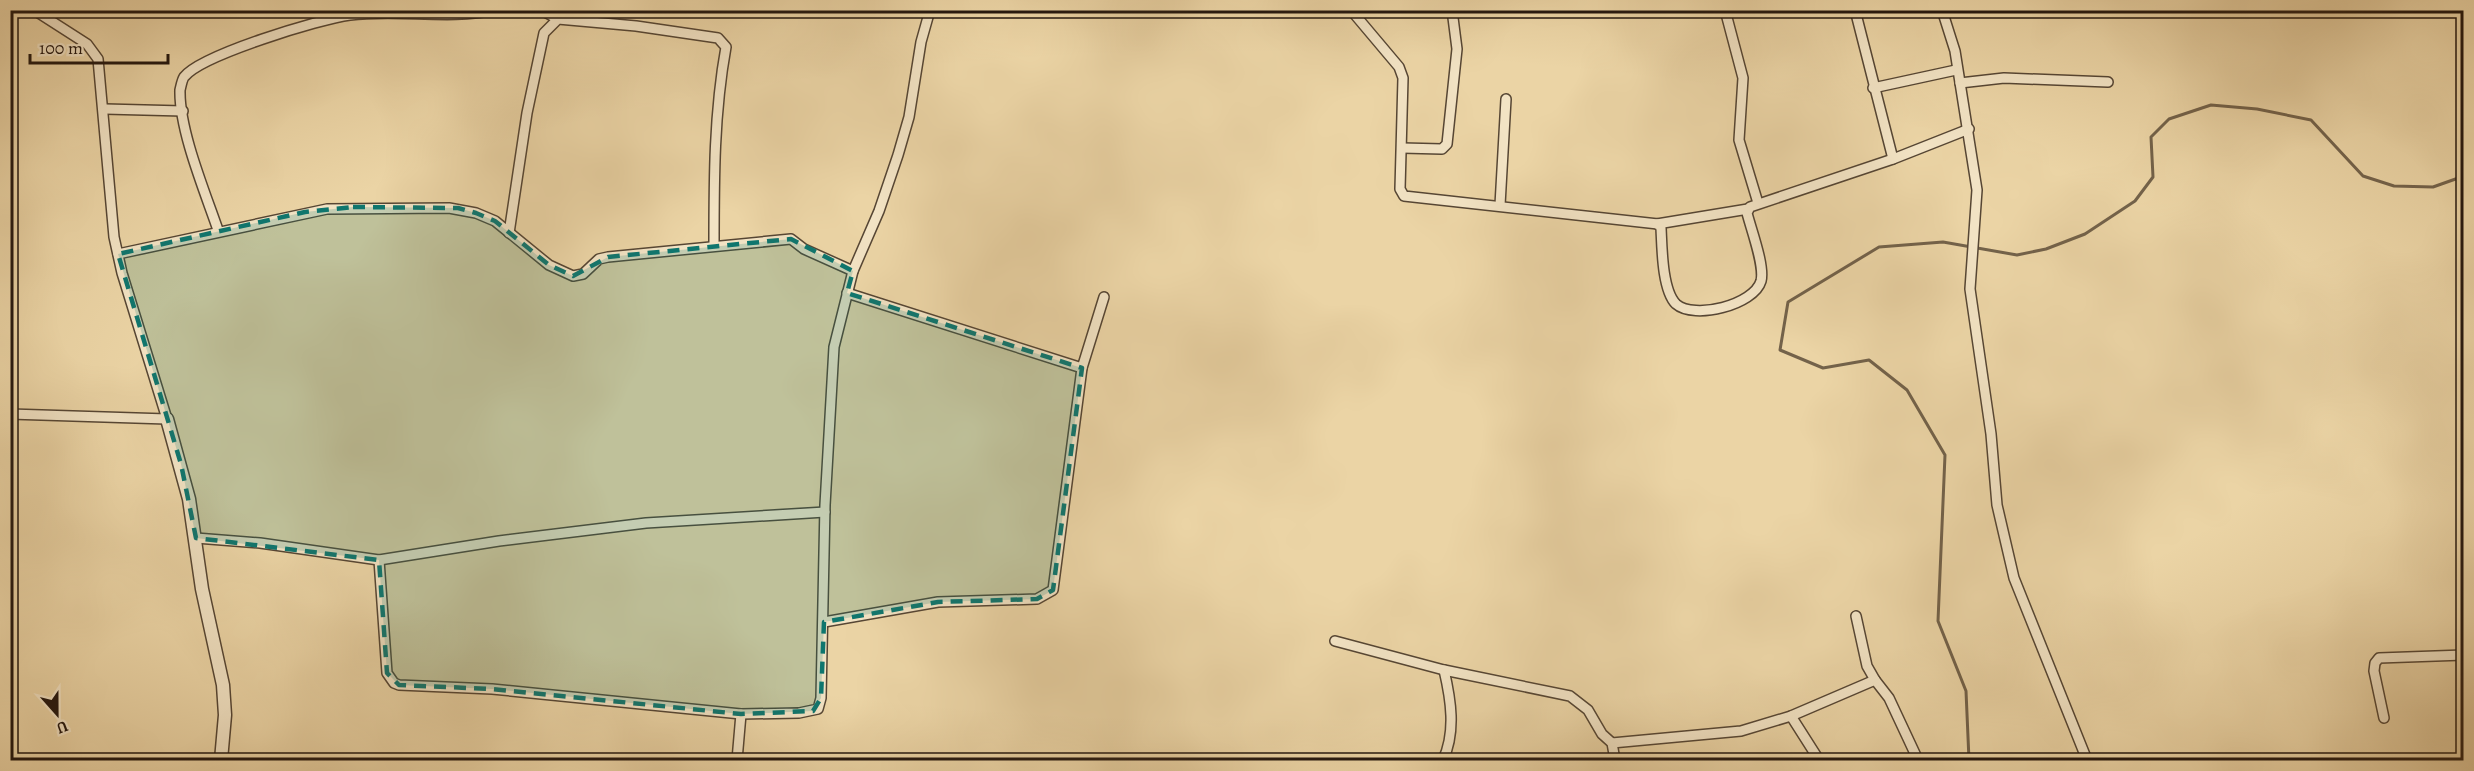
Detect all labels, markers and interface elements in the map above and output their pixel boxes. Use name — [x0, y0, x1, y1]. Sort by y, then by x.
scale bar — [30, 27, 168, 65]
text: 100 m — [39, 36, 83, 60]
north arrow — [27, 684, 87, 744]
text: U — [53, 715, 71, 739]

